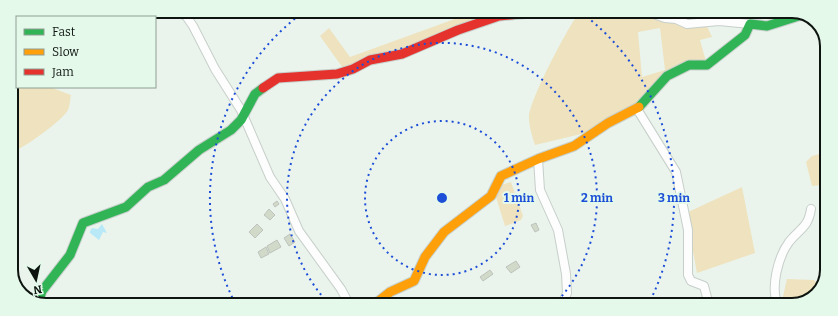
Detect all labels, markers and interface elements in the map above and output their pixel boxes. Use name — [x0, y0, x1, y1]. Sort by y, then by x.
legend — [16, 16, 156, 88]
text: Fast — [52, 25, 76, 39]
text: Slow — [52, 45, 79, 59]
text: Jam — [51, 65, 74, 79]
centre of rings — [435, 191, 449, 205]
text: 1 min — [504, 191, 534, 205]
text: 2 min — [581, 191, 613, 205]
text: 3 min — [658, 191, 690, 205]
north arrow — [16, 260, 56, 300]
text: N — [32, 282, 43, 297]

